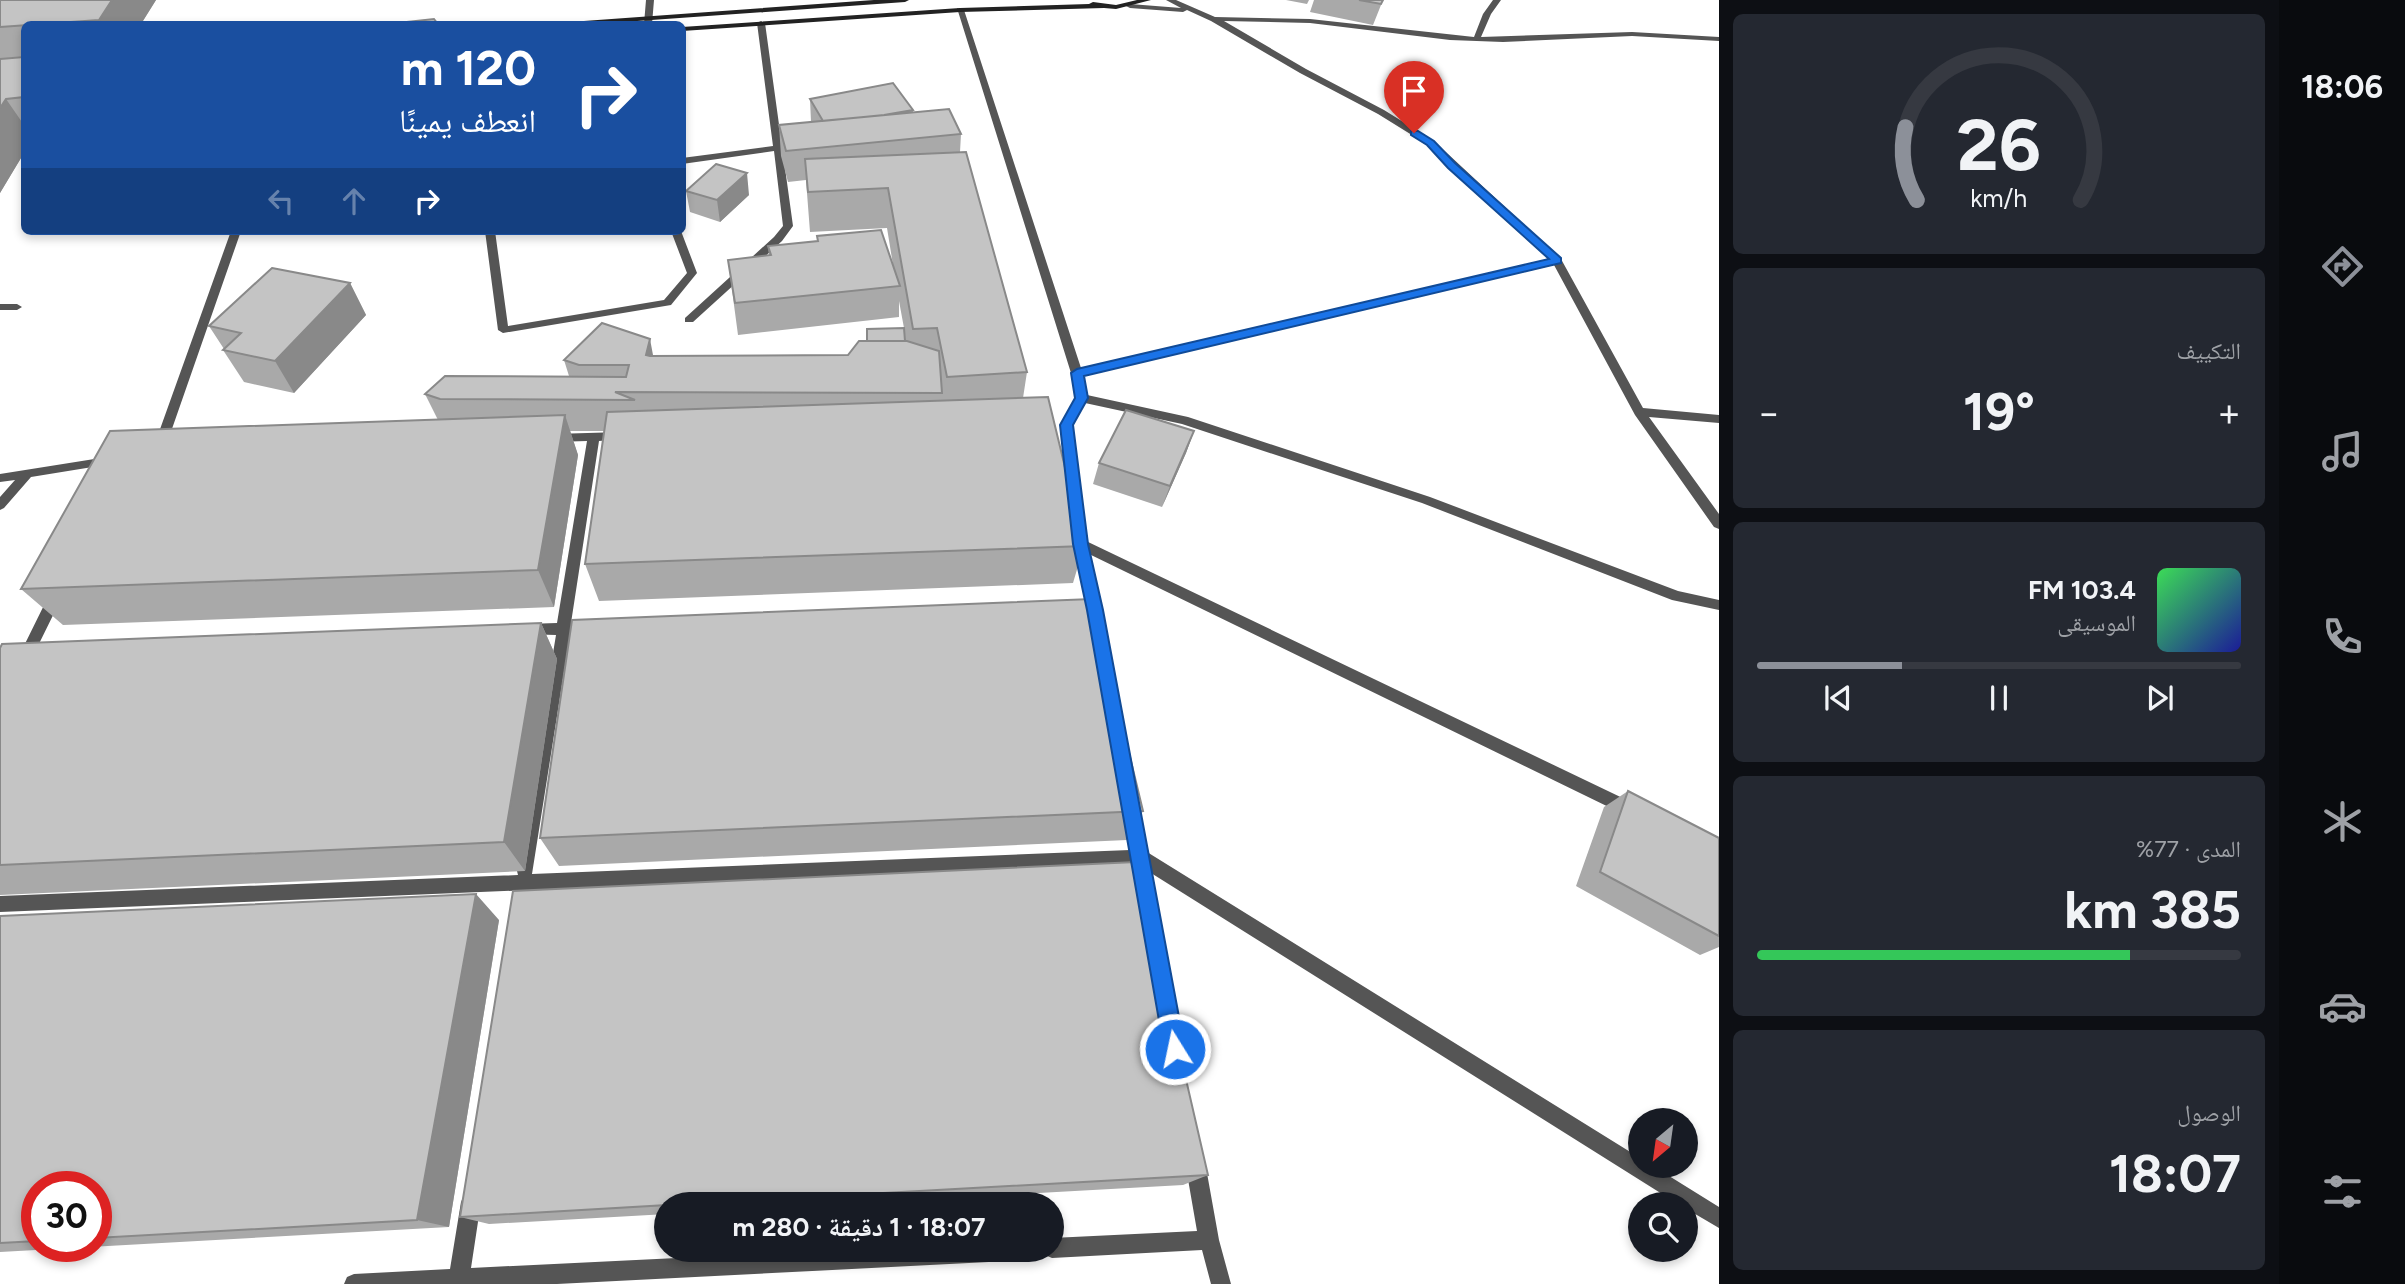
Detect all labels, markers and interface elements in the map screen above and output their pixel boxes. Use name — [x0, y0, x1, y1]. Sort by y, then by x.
text: 120 m — [401, 38, 536, 97]
icon: right — [560, 49, 651, 140]
pin — [1384, 61, 1444, 133]
text: 18:06 — [2301, 68, 2383, 106]
icon: arrive — [1395, 72, 1433, 110]
text: 26 — [1957, 101, 2041, 188]
text: انعطف يمينًا — [399, 102, 536, 140]
icon: left — [262, 182, 300, 220]
icon: ahead — [335, 182, 373, 220]
icon: right — [408, 182, 446, 220]
text: km/h — [1970, 183, 2028, 213]
icon: directions — [2318, 242, 2367, 291]
text: التكييف — [2176, 337, 2241, 365]
text: 19° — [1963, 381, 2035, 443]
text: − — [1757, 390, 1781, 436]
text: + — [2217, 390, 2241, 436]
icon: music — [2318, 427, 2367, 476]
text: 103.4 FM — [2028, 574, 2136, 606]
text: الموسيقى — [2057, 609, 2136, 637]
icon: phone — [2318, 612, 2367, 661]
icon: previous — [1819, 679, 1857, 717]
icon: pause — [1980, 679, 2018, 717]
icon: next — [2141, 679, 2179, 717]
icon: climate — [2318, 797, 2367, 846]
text: المدى · 77% — [2136, 835, 2241, 863]
text: 385 km — [2064, 879, 2241, 941]
icon: car — [2318, 982, 2367, 1031]
position arrow — [1138, 1012, 1212, 1086]
text: الوصول — [2177, 1099, 2241, 1127]
north arrow — [1628, 1108, 1698, 1178]
map controls — [1628, 1108, 1698, 1262]
text: 18:07 — [2109, 1143, 2241, 1205]
icon: filters — [2318, 1167, 2367, 1216]
speed limit sign: 30 — [21, 1171, 112, 1262]
button: search — [1628, 1192, 1698, 1262]
text: 18:07 · 1 دقيقة · 280 m — [733, 1211, 985, 1243]

